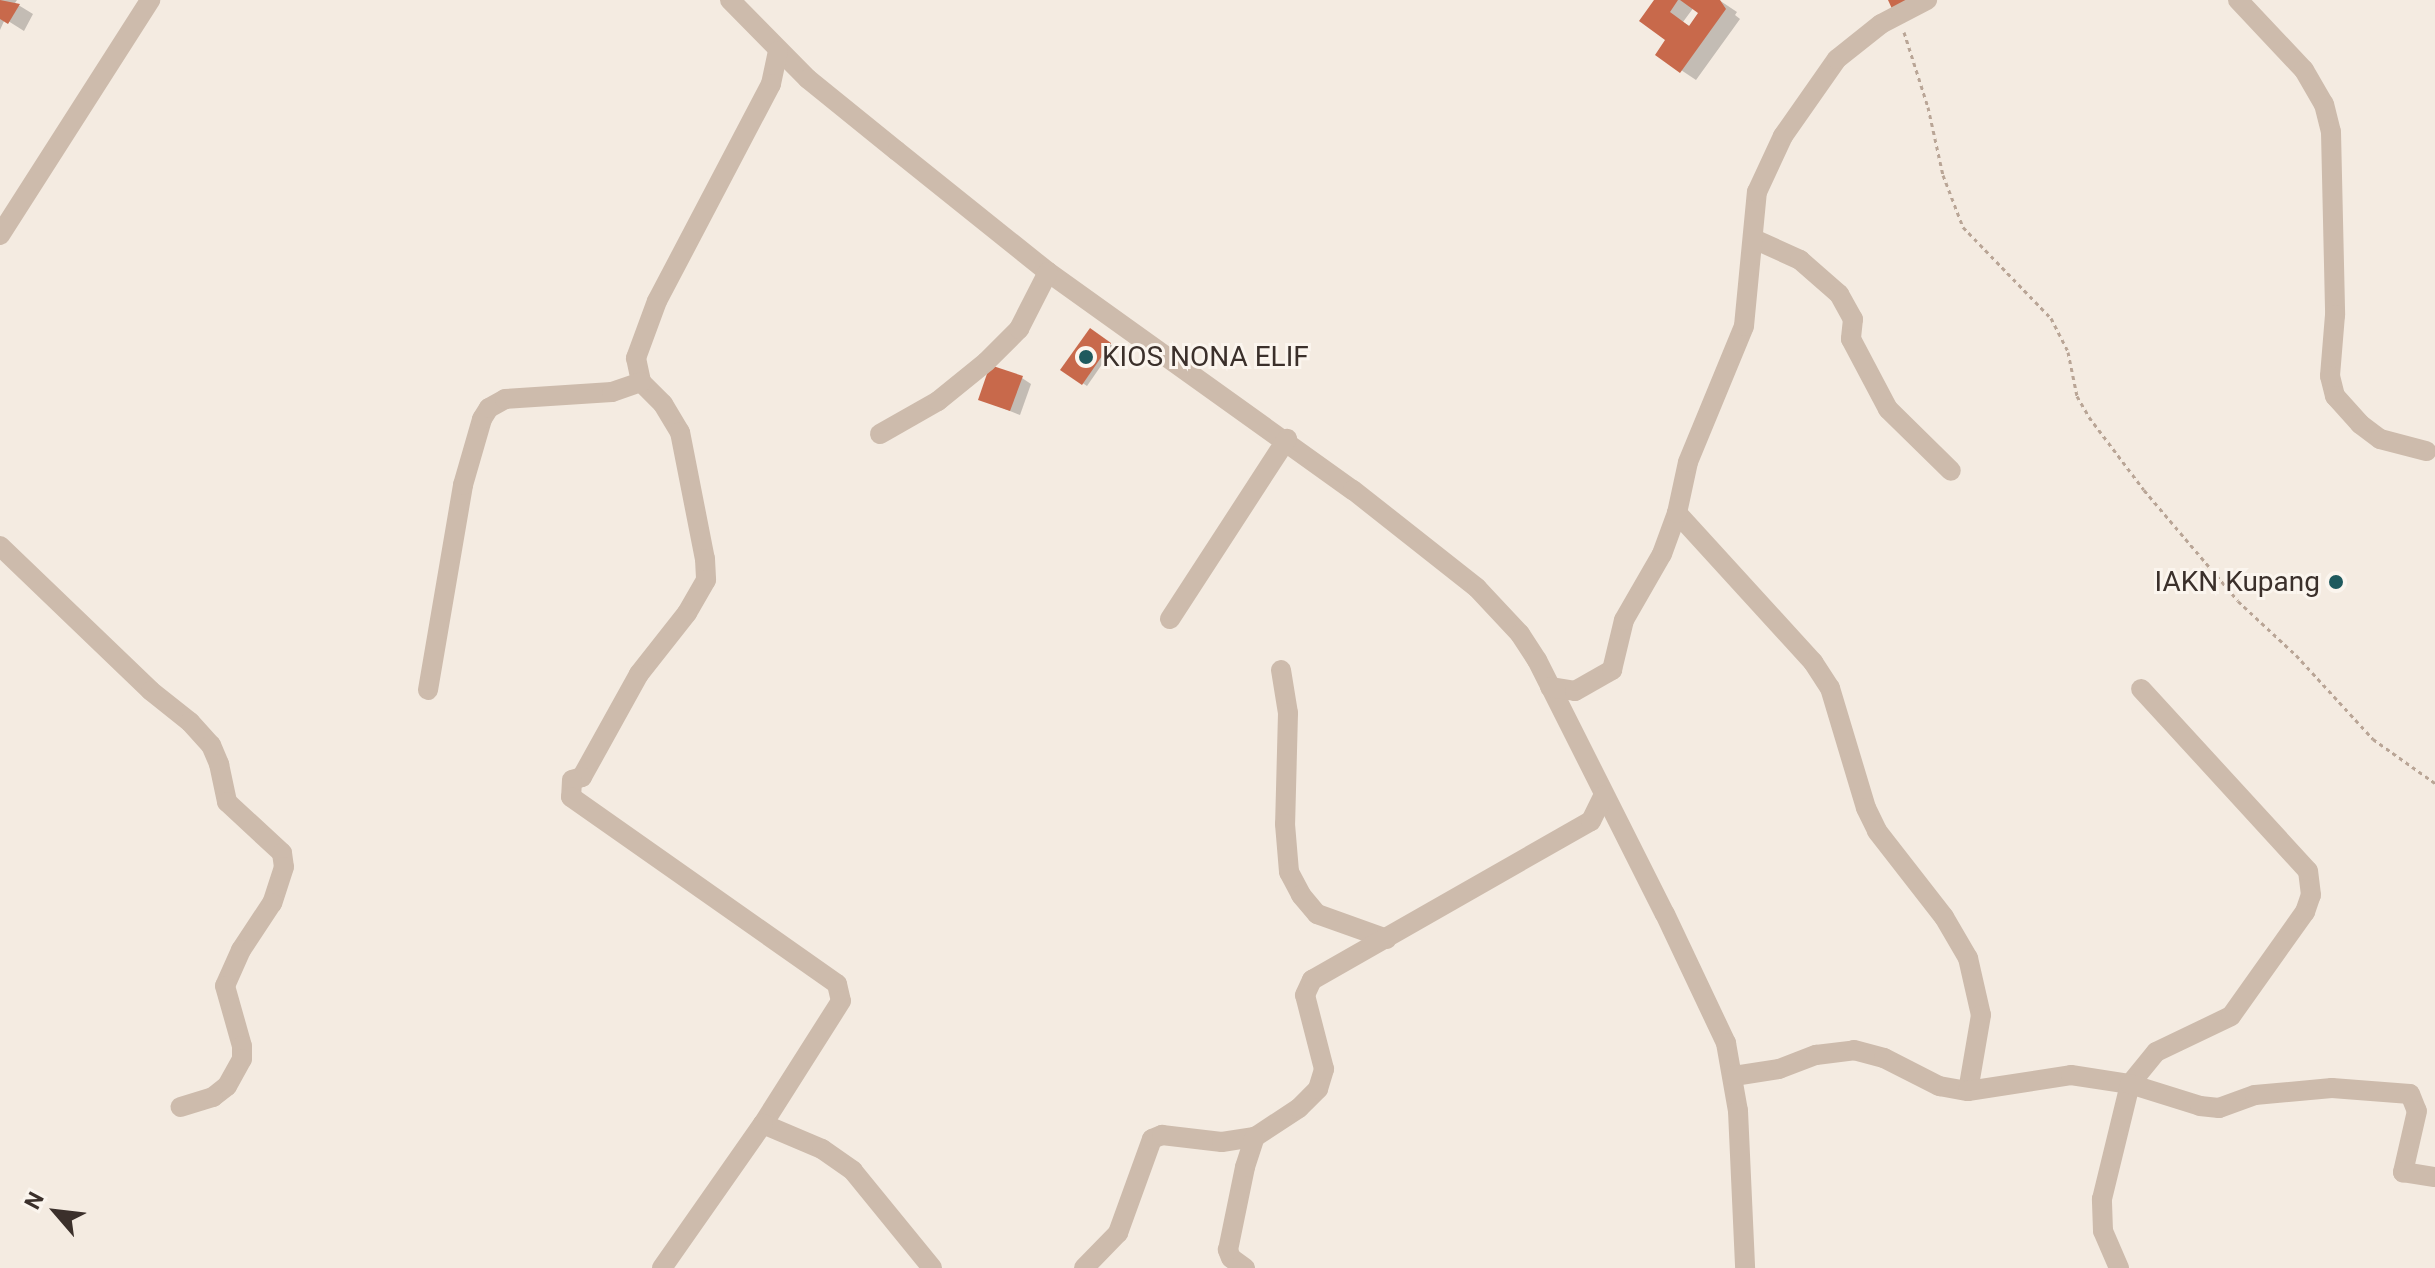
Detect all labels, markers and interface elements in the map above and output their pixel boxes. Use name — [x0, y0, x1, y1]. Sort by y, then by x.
place label: KIOS NONA ELIF — [1102, 340, 1309, 374]
marker: KIOS NONA ELIF — [1077, 348, 1095, 366]
place label: IAKN Kupang — [2155, 565, 2320, 599]
marker: IAKN Kupang — [2327, 573, 2345, 591]
north arrow — [16, 1172, 96, 1252]
text: N — [20, 1188, 49, 1213]

